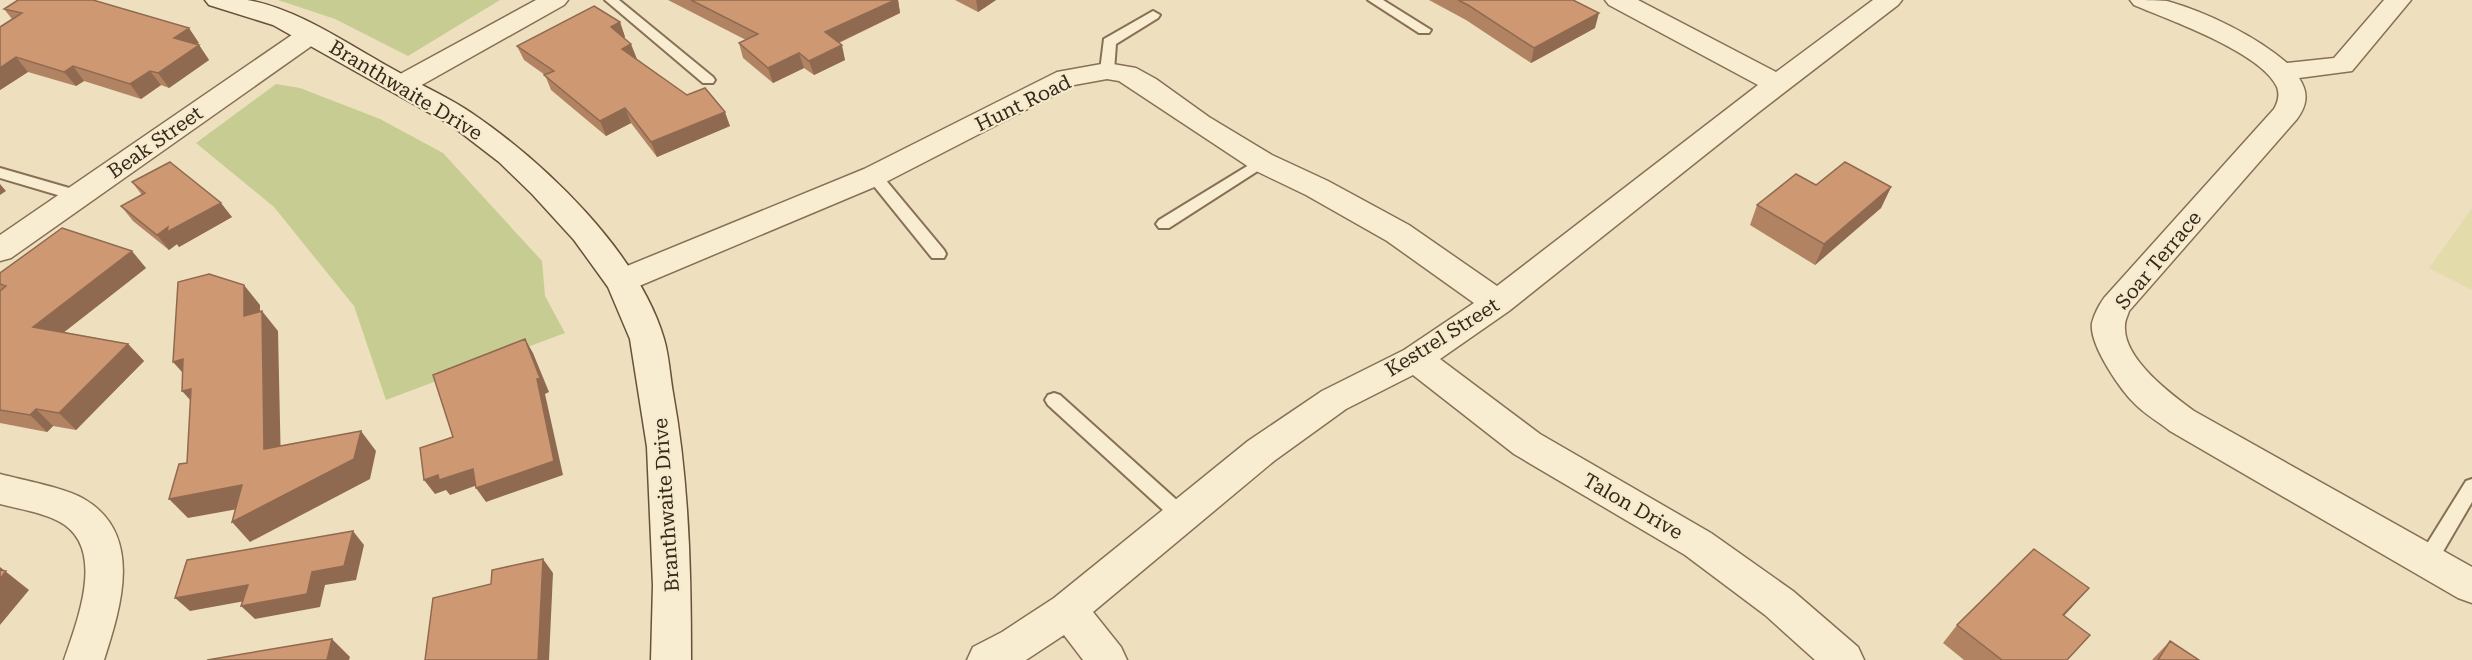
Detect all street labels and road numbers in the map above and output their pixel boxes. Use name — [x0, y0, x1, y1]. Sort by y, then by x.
street label: Branthwaite Drive — [325, 35, 487, 145]
street label: Hunt Road — [971, 69, 1075, 136]
street label: Beak Street — [103, 100, 207, 183]
street label: Soar Terrace — [2110, 206, 2206, 314]
street label: Kestrel Street — [1381, 292, 1504, 381]
street label: Branthwaite Drive — [648, 417, 684, 593]
street label: Talon Drive — [1579, 468, 1687, 544]

